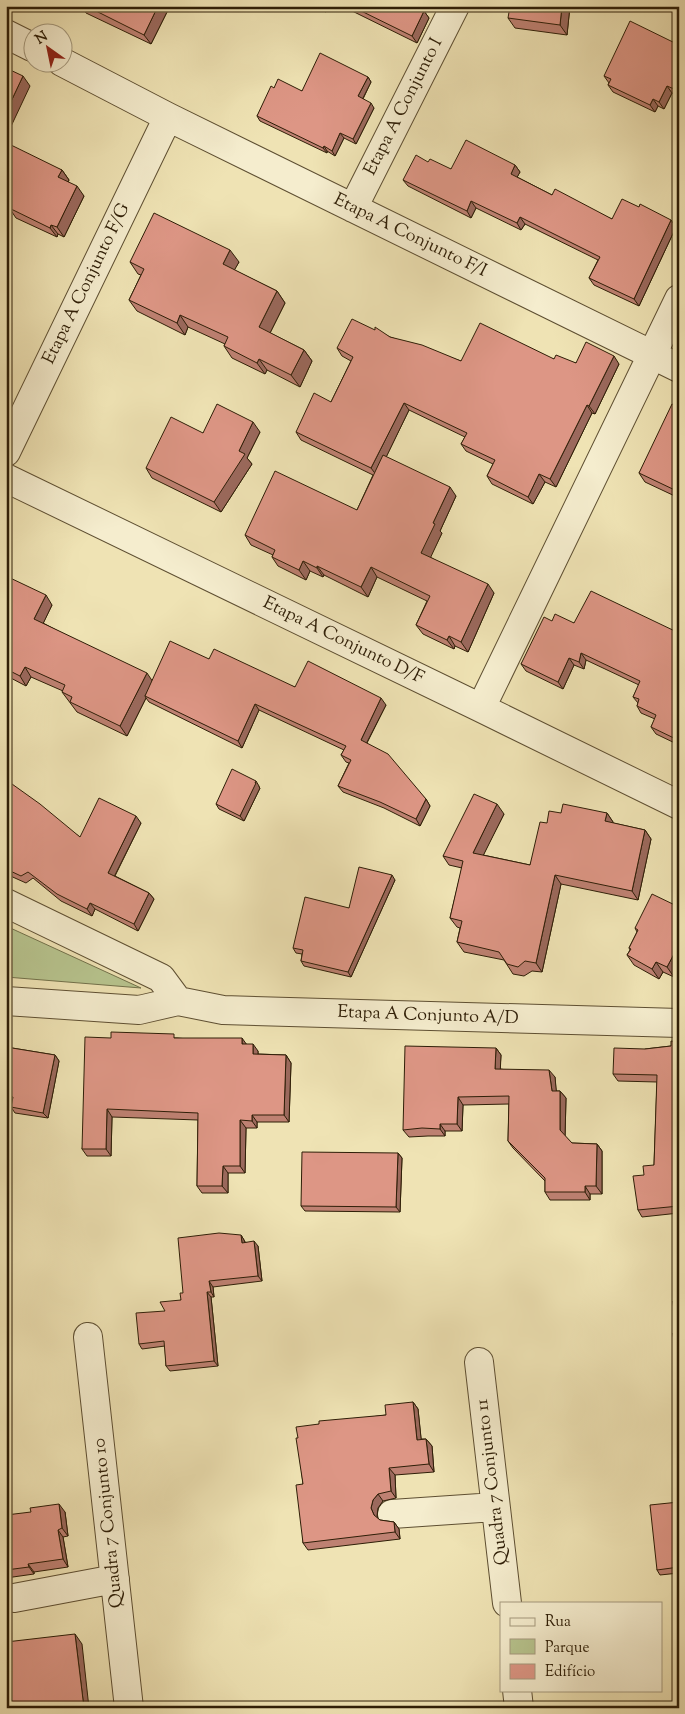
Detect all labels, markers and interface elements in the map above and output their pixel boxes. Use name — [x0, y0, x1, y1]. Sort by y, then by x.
north arrow — [22, 22, 72, 72]
text: N — [32, 27, 52, 50]
street label: Etapa A Conjunto I — [358, 34, 450, 180]
street label: Etapa A Conjunto F/I — [329, 188, 491, 284]
street label: Etapa A Conjunto F/G — [37, 199, 137, 369]
street label: Etapa A Conjunto D/F — [258, 591, 428, 691]
street label: Etapa A Conjunto A/D — [337, 1000, 519, 1032]
street label: Quadra 7 Conjunto 11 — [470, 1397, 516, 1567]
street label: Quadra 7 Conjunto 10 — [87, 1437, 131, 1609]
legend — [500, 1602, 662, 1692]
text: Rua — [545, 1612, 571, 1633]
text: Parque — [545, 1638, 589, 1659]
text: Edifício — [545, 1662, 595, 1683]

